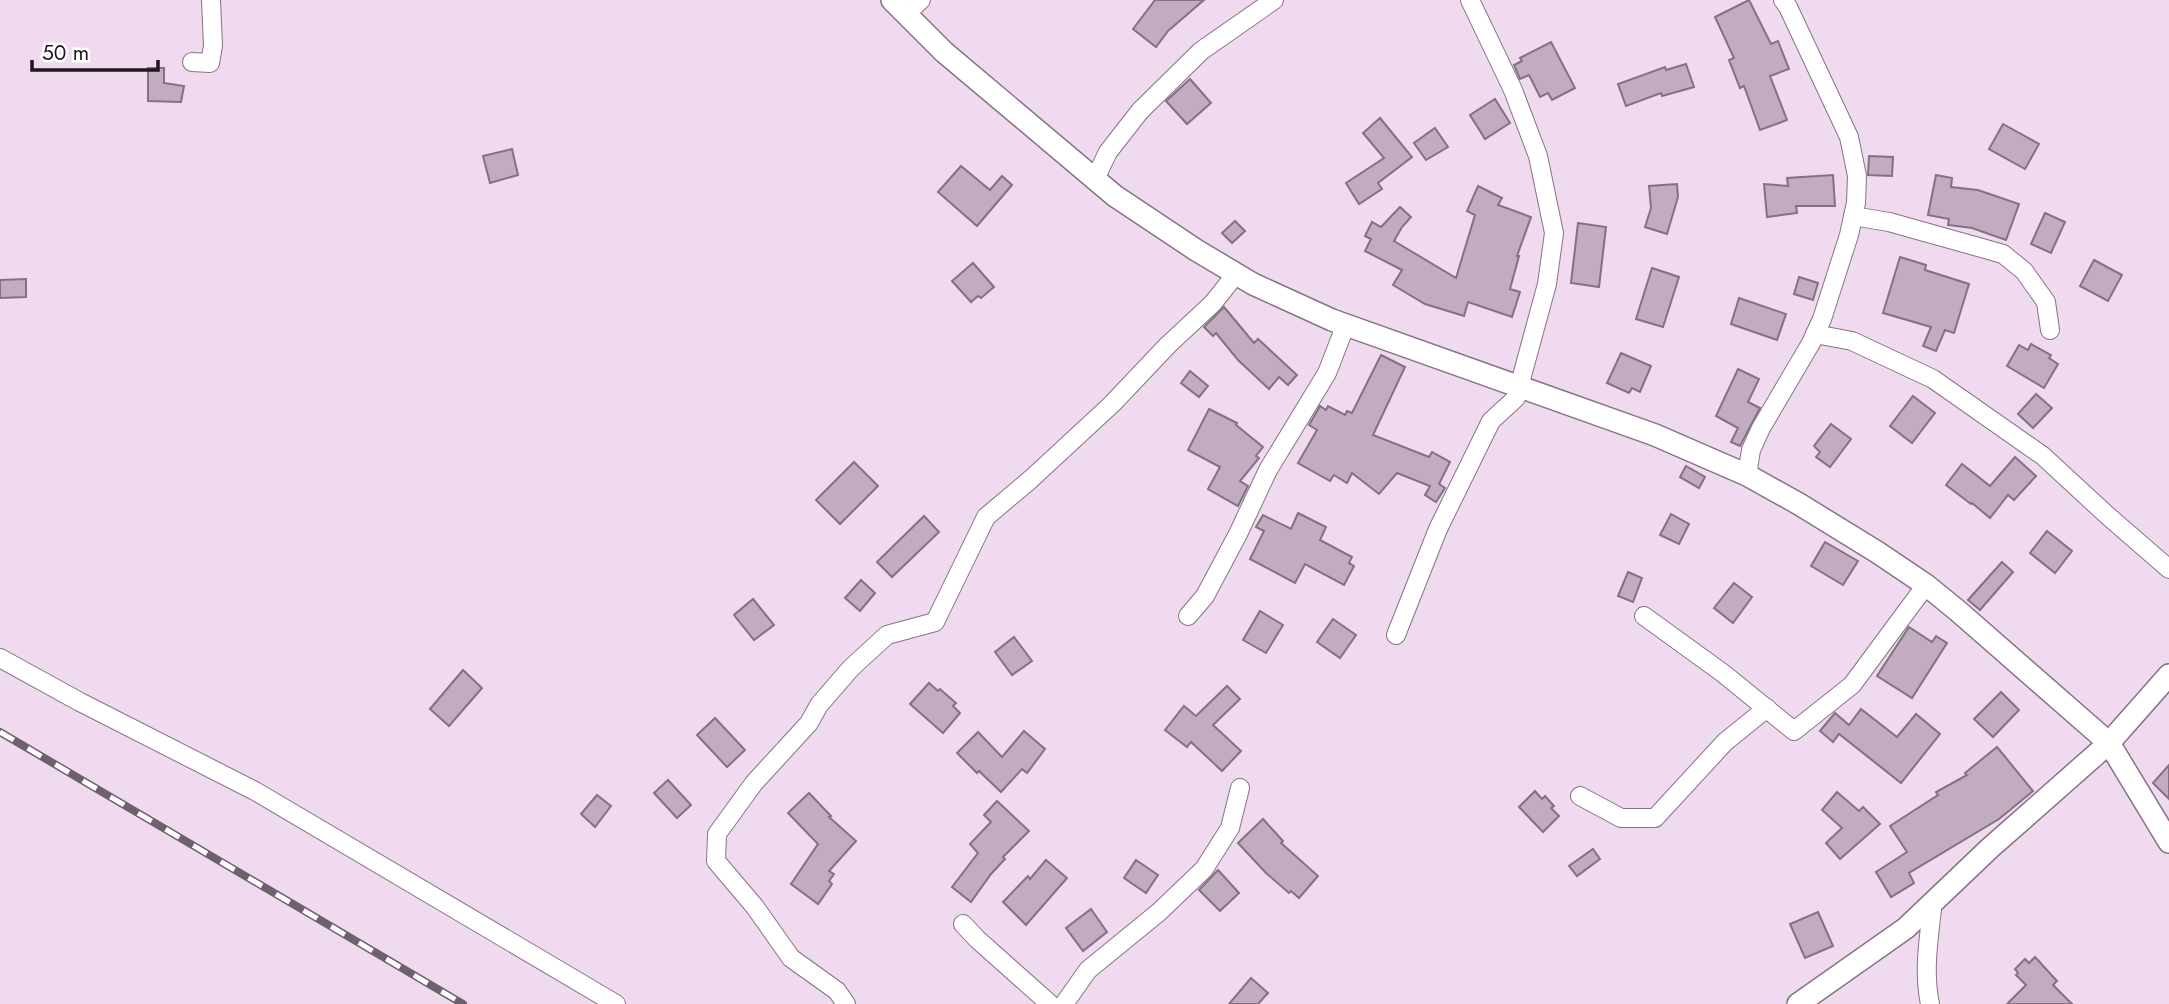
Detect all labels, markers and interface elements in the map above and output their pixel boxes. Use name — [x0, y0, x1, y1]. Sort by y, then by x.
scale bar — [32, 28, 158, 72]
text: 50 m — [42, 38, 89, 68]

